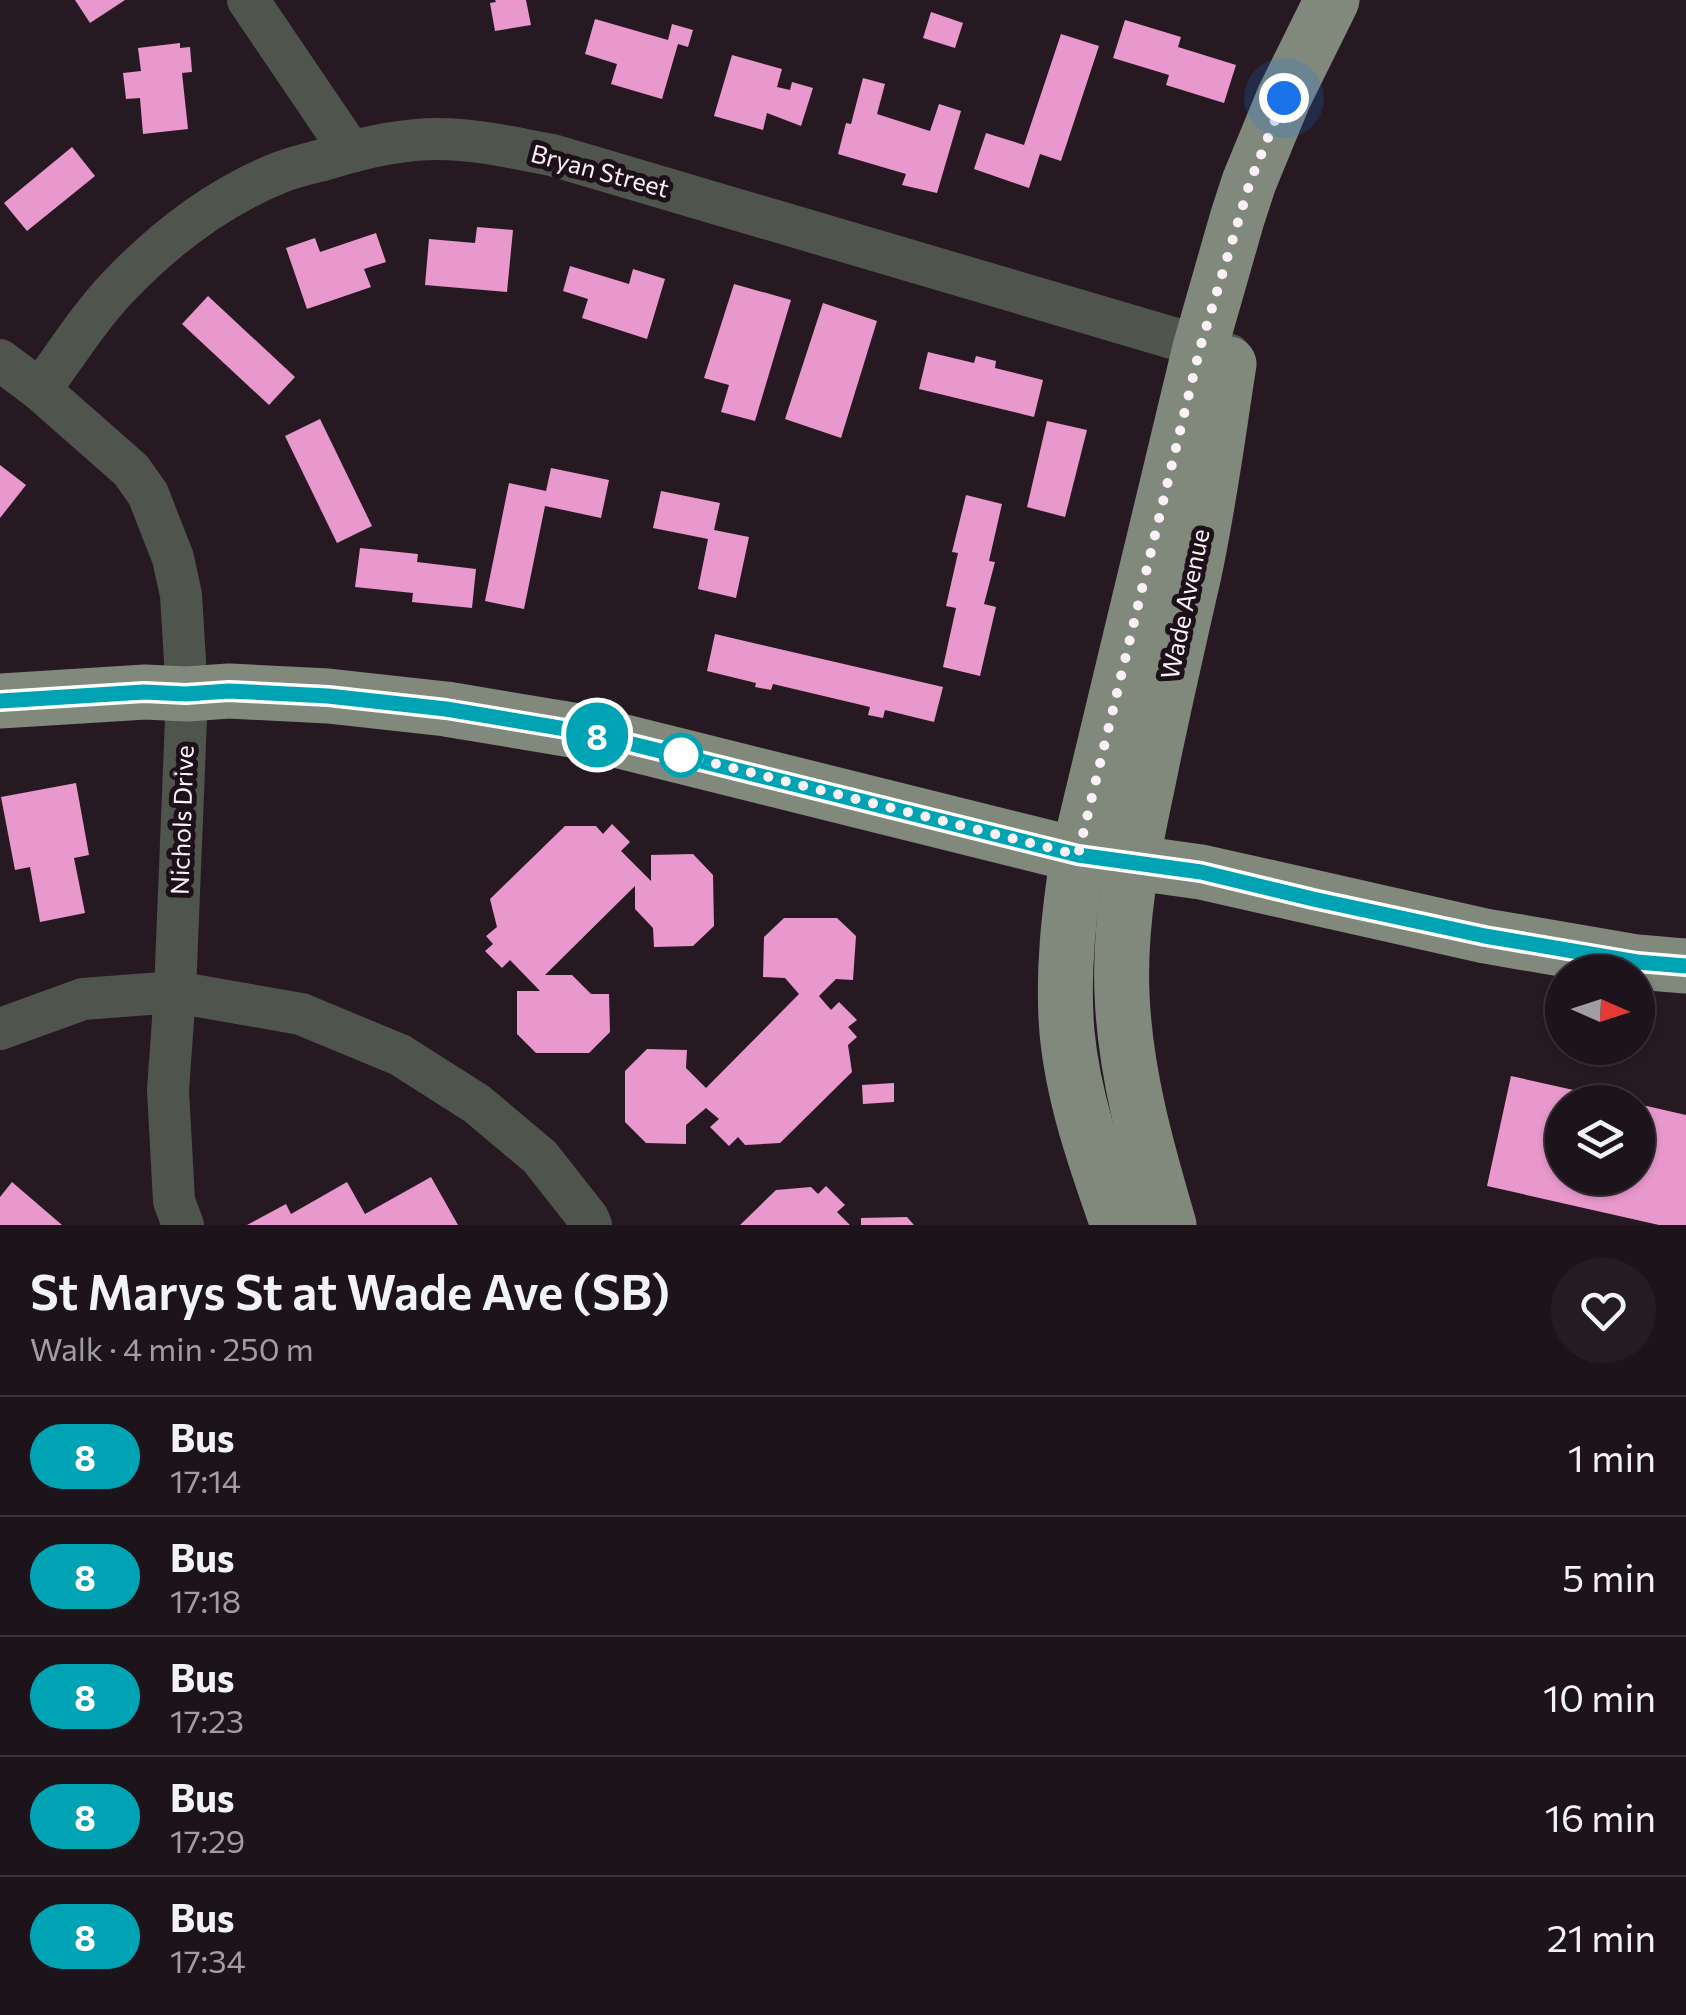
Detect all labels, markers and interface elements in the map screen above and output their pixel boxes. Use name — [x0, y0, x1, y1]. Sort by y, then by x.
your location — [1259, 73, 1309, 123]
street label: Bryan Street — [528, 137, 673, 203]
street label: Wade Avenue — [1153, 526, 1215, 682]
line badge: 8 — [564, 702, 630, 768]
text: 8 — [586, 714, 608, 757]
unlabelled marker — [660, 734, 702, 776]
street label: Nichols Drive — [163, 745, 199, 895]
north arrow — [1545, 955, 1655, 1065]
map controls — [1545, 955, 1655, 1195]
button: layers — [1545, 1085, 1655, 1195]
button: heart — [1551, 1258, 1656, 1363]
text: St Marys St at Wade Ave (SB) — [30, 1261, 670, 1320]
text: Walk · 4 min · 250 m — [30, 1328, 314, 1368]
text: Bus — [170, 1413, 235, 1460]
text: 1 min — [1568, 1433, 1656, 1480]
text: 8 — [74, 1435, 96, 1478]
text: 17:14 — [170, 1460, 241, 1500]
text: Bus — [170, 1533, 235, 1580]
text: 5 min — [1562, 1553, 1656, 1600]
text: 8 — [74, 1555, 96, 1598]
text: 17:18 — [170, 1580, 241, 1620]
text: Bus — [170, 1653, 235, 1700]
text: 10 min — [1543, 1673, 1656, 1720]
text: 8 — [74, 1675, 96, 1718]
text: 17:23 — [170, 1700, 244, 1740]
text: Bus — [170, 1773, 235, 1820]
text: 16 min — [1545, 1793, 1656, 1840]
text: 8 — [74, 1795, 96, 1838]
text: 17:29 — [170, 1820, 245, 1860]
text: Bus — [170, 1893, 235, 1940]
text: 21 min — [1547, 1913, 1656, 1960]
text: 8 — [74, 1915, 96, 1958]
text: 17:34 — [170, 1940, 246, 1980]

